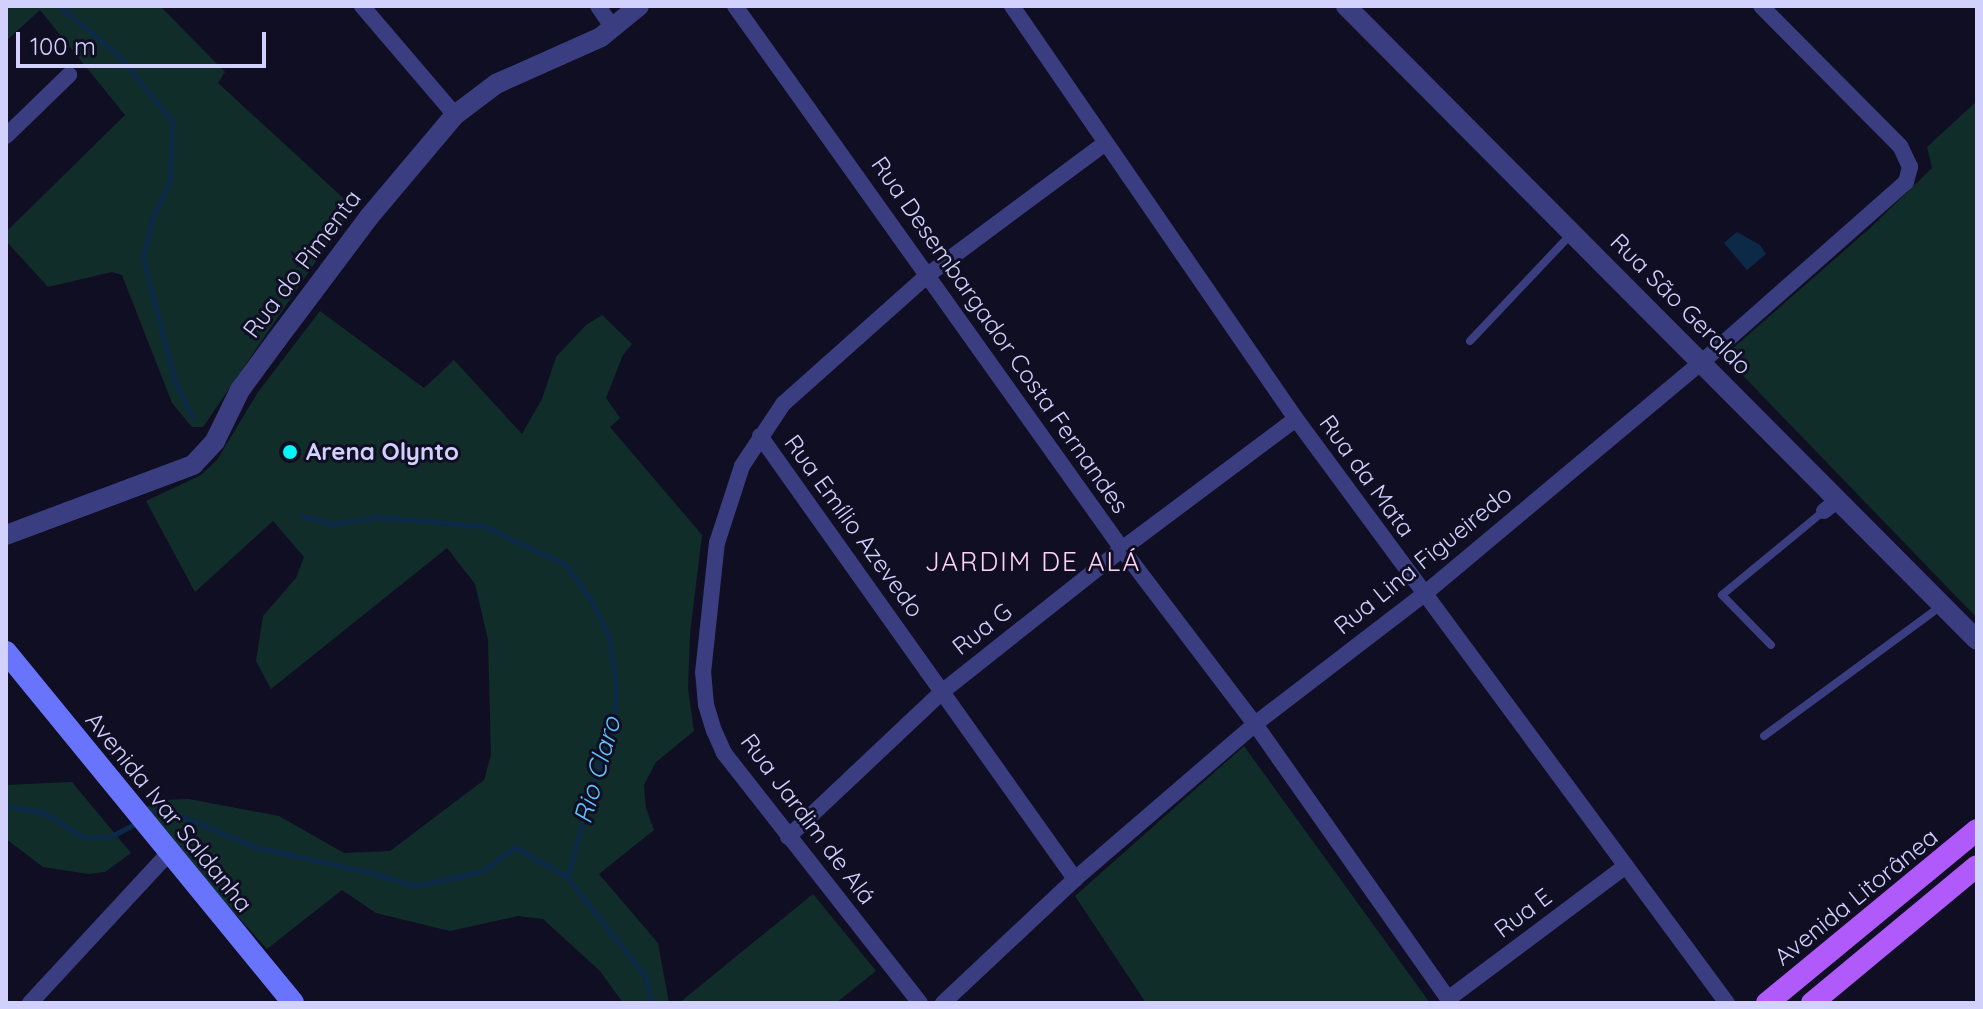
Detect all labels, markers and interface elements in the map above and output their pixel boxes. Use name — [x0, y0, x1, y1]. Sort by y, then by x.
scale bar — [20, 16, 270, 66]
text: 100 m — [30, 31, 96, 61]
street label: Rua Desembargador Costa Fernandes — [865, 151, 1135, 519]
street label: Rua do Pimenta — [237, 184, 367, 344]
street label: Rua São Geraldo — [1604, 227, 1758, 381]
street label: Rua da Mata — [1313, 410, 1421, 542]
street label: Rua Emílio Azevedo — [778, 429, 930, 623]
place label: Arena Olynto — [306, 438, 459, 466]
marker: Arena Olynto — [281, 443, 299, 461]
street label: Rua Lina Figueiredo — [1328, 479, 1518, 641]
district label: JARDIM DE ALÁ — [925, 546, 1141, 578]
street label: Rua G — [947, 597, 1017, 661]
street label: Avenida Ivar Saldanha — [79, 706, 259, 918]
water label: Rio Claro — [567, 713, 627, 827]
street label: Rua Jardim de Alá — [735, 728, 881, 910]
street label: Avenida Litorânea — [1769, 822, 1943, 972]
street label: Rua E — [1489, 882, 1557, 944]

